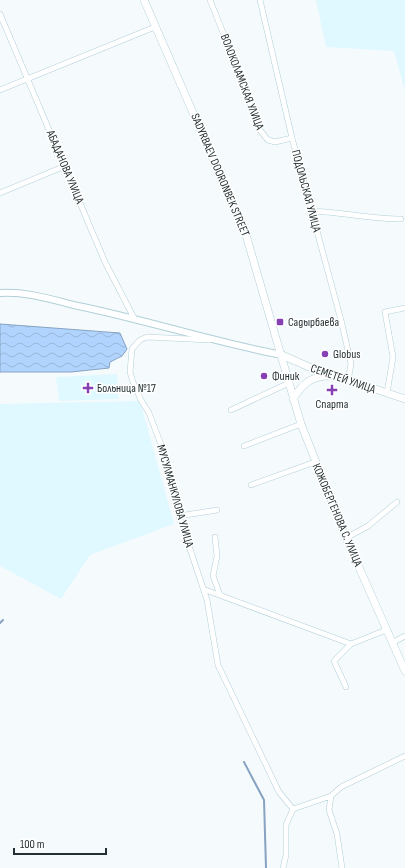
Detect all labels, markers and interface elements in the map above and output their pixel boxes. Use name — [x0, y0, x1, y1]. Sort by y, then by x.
street label: ВОЛОКОЛАМСКАЯ УЛИЦА — [217, 32, 268, 133]
street label: SADYRBAEV DOORONBEK STREET — [187, 111, 253, 239]
street label: АБАДАНОВА УЛИЦА — [42, 127, 88, 207]
street label: ПОДОЛЬСКАЯ УЛИЦА — [288, 148, 324, 235]
place label: Садырбаева — [288, 315, 339, 330]
marker: Садырбаева — [275, 317, 285, 327]
place label: Globus — [333, 347, 361, 362]
marker: Globus — [320, 349, 330, 359]
street label: СЕМЕТЕЙ УЛИЦА — [309, 361, 378, 397]
place label: Финик — [272, 369, 300, 384]
marker: Финик — [259, 371, 269, 381]
place label: Больница №17 — [97, 381, 156, 396]
marker: Больница №17 — [82, 382, 94, 394]
marker: Спарта — [327, 385, 337, 395]
place label: Спарта — [316, 397, 349, 412]
street label: МУСУЛМАНКУЛОВА УЛИЦА — [153, 443, 197, 550]
street label: КОЖОБЕРГЕНОВА С. УЛИЦА — [309, 461, 366, 570]
scale bar — [14, 830, 106, 856]
text: 100 m — [20, 837, 45, 852]

